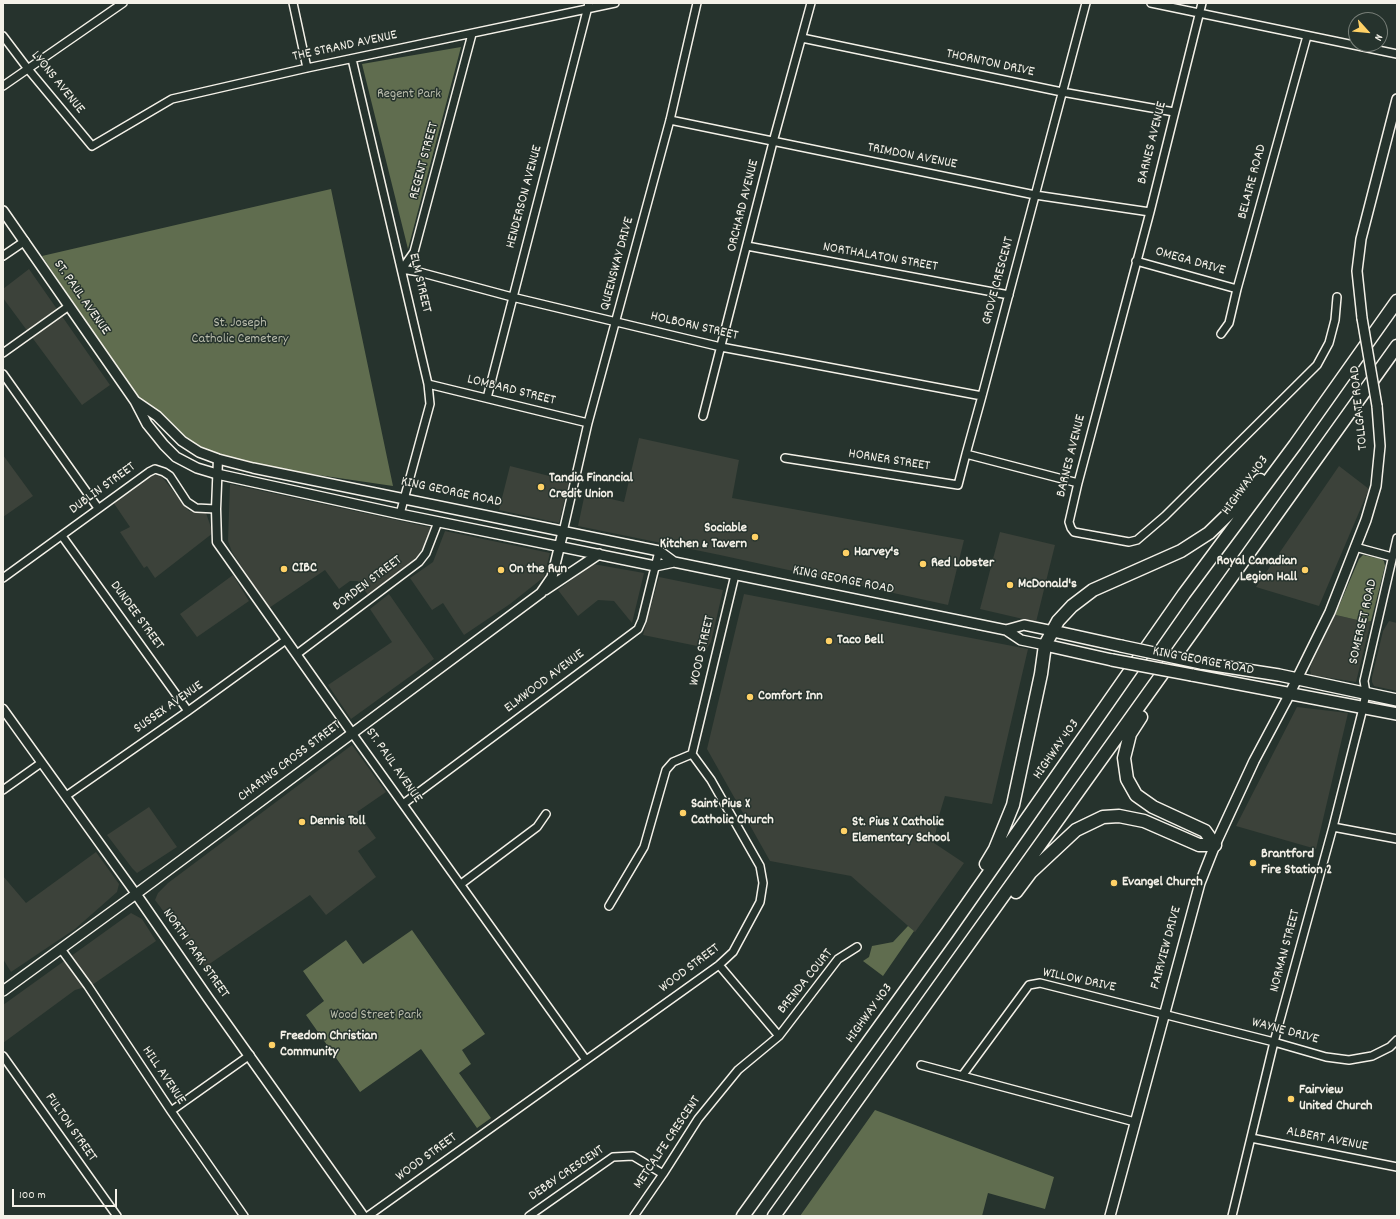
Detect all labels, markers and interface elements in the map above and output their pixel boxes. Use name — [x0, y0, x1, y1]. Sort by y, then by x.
north arrow — [1348, 12, 1388, 52]
street label: THE STRAND AVENUE — [291, 28, 399, 66]
text: N — [1369, 31, 1386, 43]
street label: THORNTON DRIVE — [944, 46, 1036, 82]
street label: LYONS AVENUE — [27, 48, 87, 118]
park label: Regent Park — [377, 87, 441, 103]
street label: BARNES AVENUE — [1135, 100, 1171, 186]
street label: REGENT STREET — [407, 121, 443, 201]
street label: TRIMDON AVENUE — [866, 140, 958, 174]
street label: BELAIRE ROAD — [1235, 143, 1271, 221]
street label: HENDERSON AVENUE — [503, 144, 547, 250]
street label: ORCHARD AVENUE — [724, 158, 764, 254]
street label: QUEENSWAY DRIVE — [597, 215, 639, 313]
street label: GROVE CRESCENT — [979, 235, 1019, 327]
street label: NORTHALATON STREET — [821, 240, 939, 276]
street label: OMEGA DRIVE — [1153, 244, 1227, 280]
street label: ELM STREET — [404, 252, 434, 314]
street label: ST. PAUL AVENUE — [49, 257, 113, 339]
street label: HOLBORN STREET — [649, 309, 739, 345]
park label: St. Joseph Catholic Cemetery — [191, 316, 289, 348]
street label: TOLLGATE ROAD — [1347, 365, 1373, 451]
street label: LOMBARD STREET — [465, 372, 557, 410]
street label: BARNES AVENUE — [1054, 413, 1090, 499]
street label: HORNER STREET — [847, 446, 931, 476]
street label: HIGHWAY 403 — [1219, 453, 1273, 519]
street label: DUBLIN STREET — [67, 459, 139, 519]
place label: Tandia Financial Credit Union — [549, 471, 633, 504]
street label: KING GEORGE ROAD — [399, 474, 503, 512]
marker: Tandia Financial Credit Union — [536, 482, 546, 492]
place label: Sociable Kitchen & Tavern — [660, 521, 747, 554]
marker: Sociable Kitchen & Tavern — [750, 532, 760, 542]
place label: Harvey's — [854, 545, 899, 561]
marker: Harvey's — [841, 548, 851, 558]
street label: BORDEN STREET — [330, 553, 406, 615]
place label: Royal Canadian Legion Hall — [1217, 554, 1297, 586]
place label: Red Lobster — [931, 556, 994, 572]
marker: Red Lobster — [918, 559, 928, 569]
place label: CIBC — [292, 561, 317, 577]
place label: On the Run — [509, 562, 567, 578]
street label: KING GEORGE ROAD — [791, 563, 895, 599]
marker: CIBC — [279, 564, 289, 574]
marker: On the Run — [496, 565, 506, 575]
marker: Royal Canadian Legion Hall — [1300, 565, 1310, 575]
place label: McDonald's — [1018, 577, 1077, 593]
street label: DUNDEE STREET — [105, 578, 167, 654]
street label: SOMERSET ROAD — [1346, 578, 1382, 666]
marker: McDonald's — [1005, 580, 1015, 590]
street label: WOOD STREET — [687, 614, 719, 688]
place label: Taco Bell — [837, 633, 884, 649]
marker: Taco Bell — [824, 636, 834, 646]
street label: KING GEORGE ROAD — [1151, 644, 1255, 680]
street label: ELMWOOD AVENUE — [502, 647, 588, 717]
street label: SUSSEX AVENUE — [131, 678, 207, 738]
place label: Comfort Inn — [758, 689, 823, 705]
marker: Comfort Inn — [745, 692, 755, 702]
street label: HIGHWAY 403 — [1030, 717, 1084, 783]
street label: CHARING CROSS STREET — [235, 718, 345, 806]
street label: ST. PAUL AVENUE — [361, 725, 425, 807]
place label: Saint Pius X Catholic Church — [691, 797, 774, 830]
marker: Saint Pius X Catholic Church — [678, 808, 688, 818]
place label: Dennis Toll — [310, 814, 365, 830]
place label: St. Pius X Catholic Elementary School — [852, 815, 950, 848]
marker: Dennis Toll — [297, 817, 307, 827]
marker: St. Pius X Catholic Elementary School — [839, 826, 849, 836]
place label: Brantford Fire Station 2 — [1261, 847, 1332, 880]
marker: Brantford Fire Station 2 — [1248, 858, 1258, 868]
place label: Evangel Church — [1122, 875, 1203, 891]
marker: Evangel Church — [1109, 878, 1119, 888]
street label: FAIRVIEW DRIVE — [1148, 905, 1186, 991]
street label: NORTH PARK STREET — [158, 906, 232, 1002]
street label: NORMAN STREET — [1267, 908, 1305, 994]
street label: WOOD STREET — [656, 941, 724, 997]
street label: BRENDA COURT — [775, 946, 837, 1018]
street label: WILLOW DRIVE — [1041, 965, 1117, 997]
street label: HIGHWAY 403 — [843, 981, 897, 1047]
park label: Wood Street Park — [330, 1008, 422, 1024]
street label: WAYNE DRIVE — [1250, 1015, 1320, 1049]
place label: Freedom Christian Community — [280, 1029, 377, 1062]
marker: Freedom Christian Community — [267, 1040, 277, 1050]
street label: HILL AVENUE — [137, 1044, 189, 1108]
place label: Fairview United Church — [1299, 1083, 1372, 1116]
street label: FULTON STREET — [40, 1091, 100, 1165]
street label: METCALFE CRESCENT — [631, 1093, 705, 1193]
marker: Fairview United Church — [1286, 1094, 1296, 1104]
street label: ALBERT AVENUE — [1285, 1124, 1369, 1156]
street label: WOOD STREET — [393, 1130, 461, 1186]
street label: DEBBY CRESCENT — [526, 1143, 608, 1205]
scale bar — [14, 1181, 119, 1207]
text: 100 m — [19, 1187, 46, 1204]

